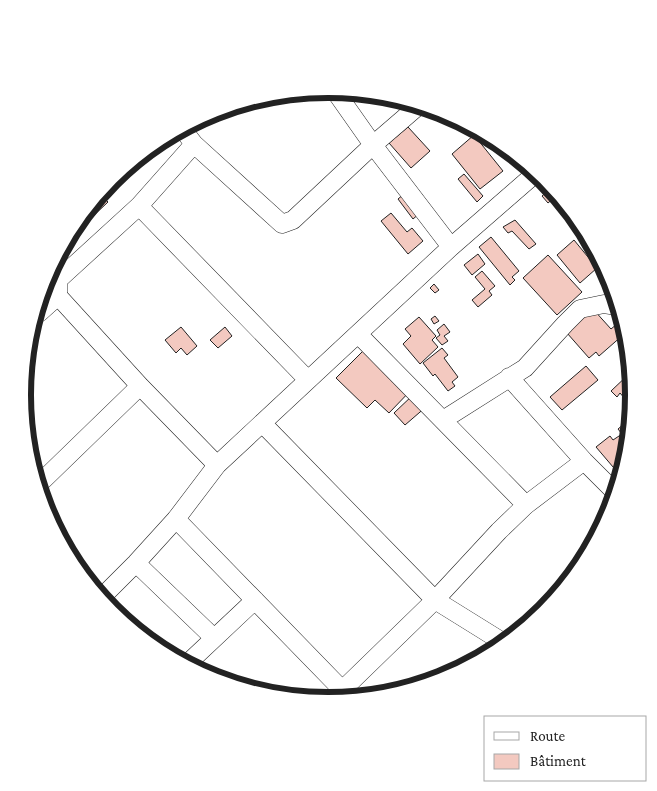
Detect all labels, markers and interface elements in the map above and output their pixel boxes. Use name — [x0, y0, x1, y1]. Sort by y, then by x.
legend — [484, 716, 647, 781]
text: Route — [530, 728, 565, 744]
text: Bâtiment — [530, 753, 587, 769]

